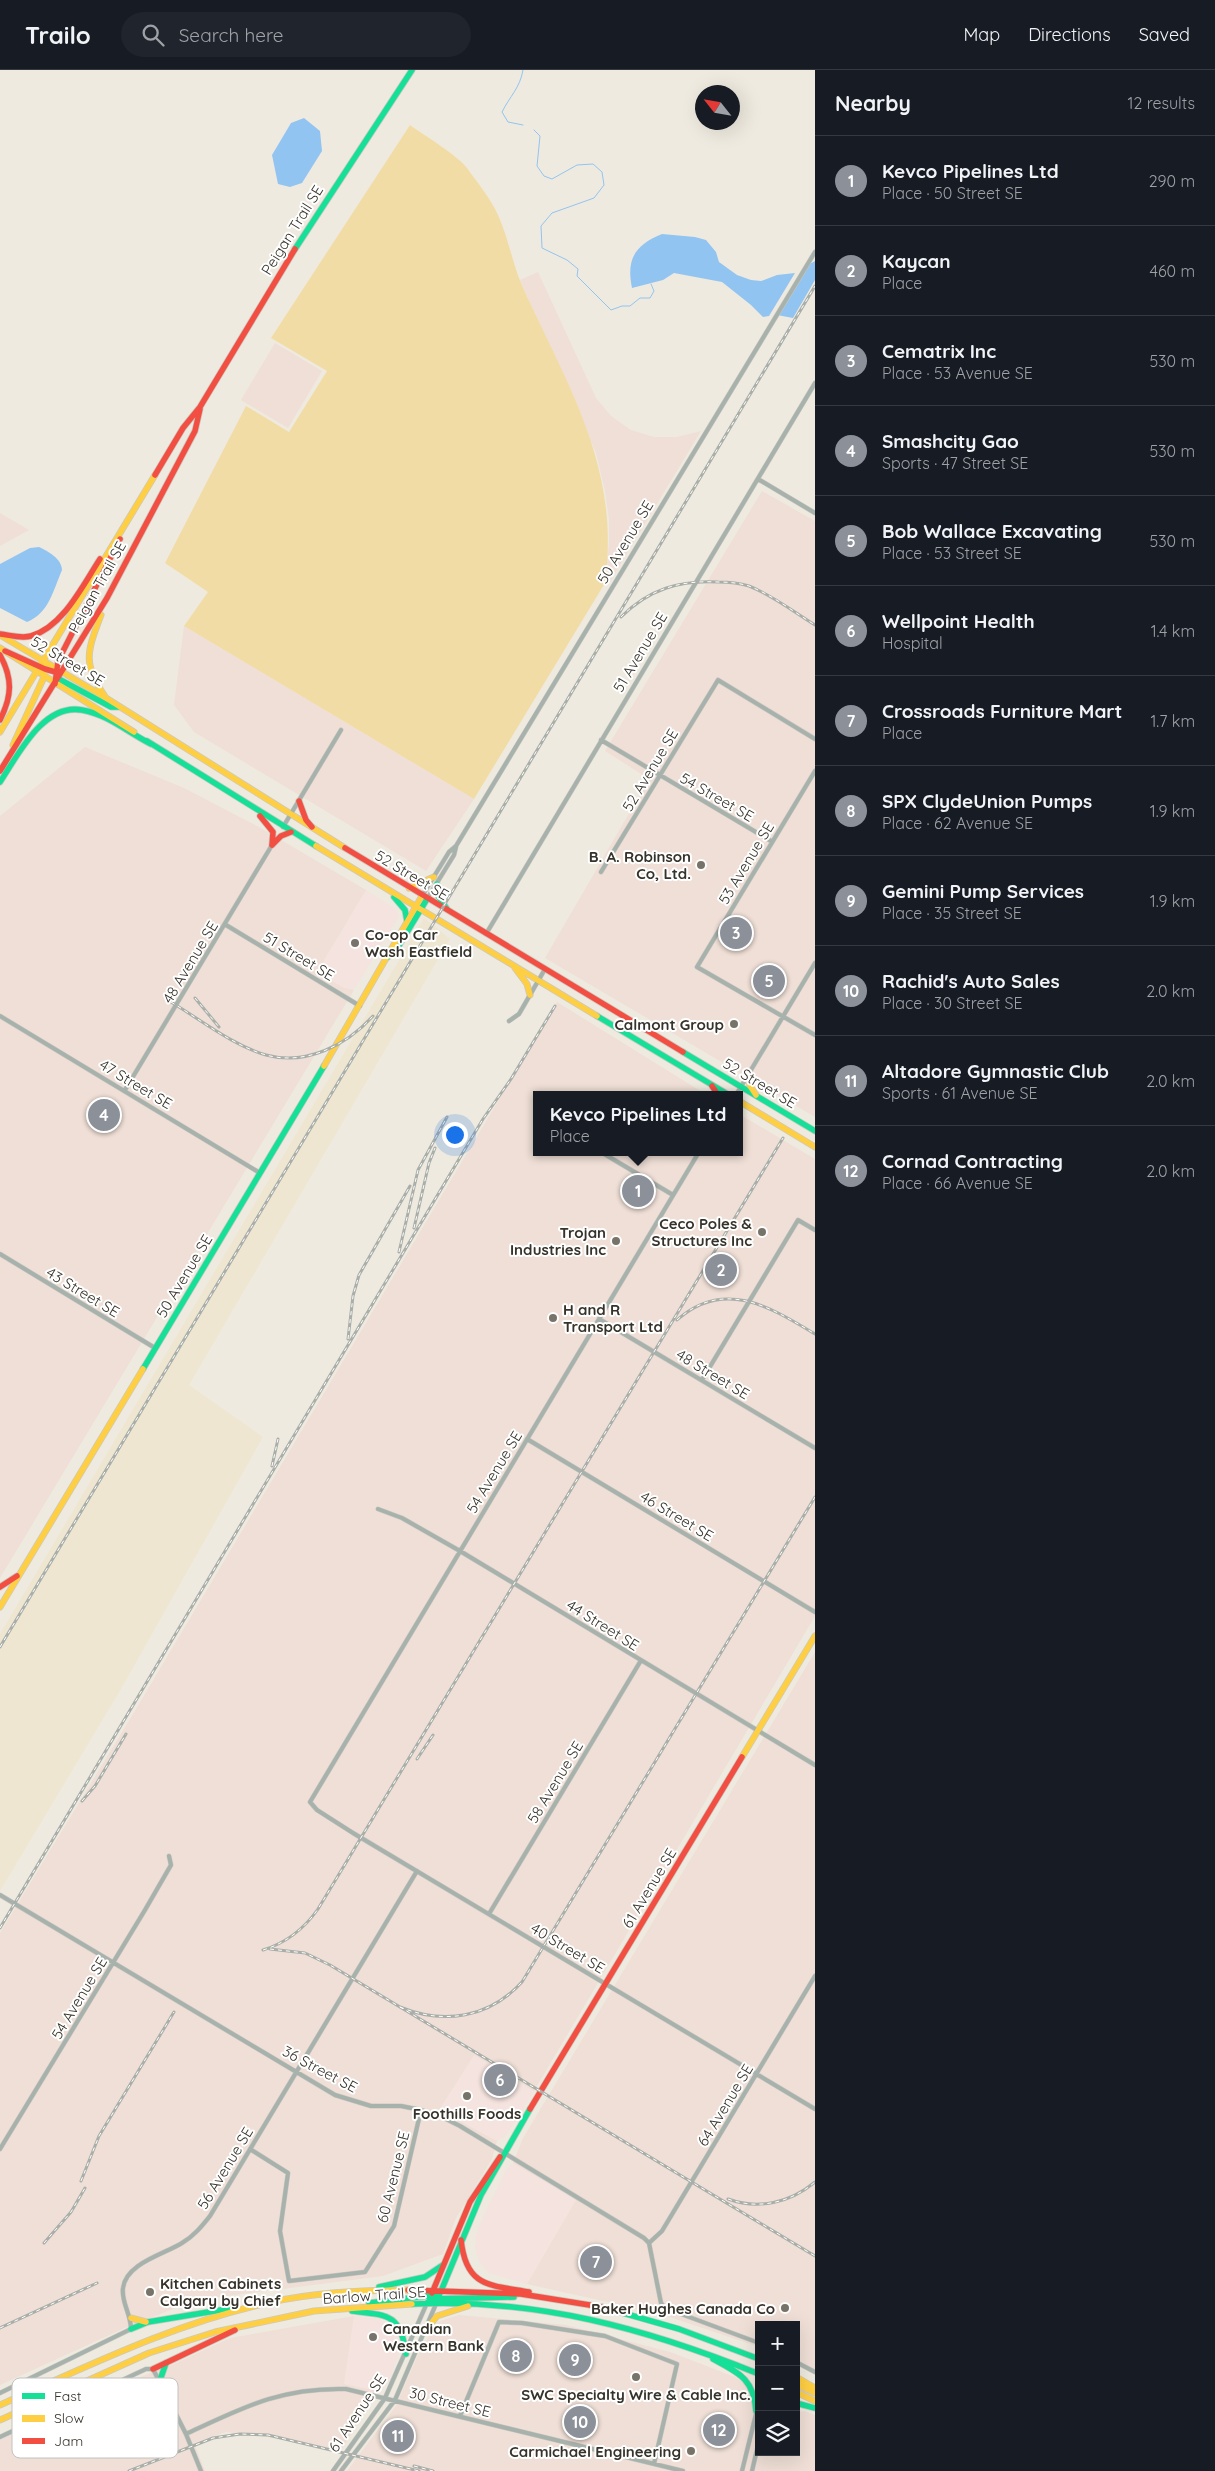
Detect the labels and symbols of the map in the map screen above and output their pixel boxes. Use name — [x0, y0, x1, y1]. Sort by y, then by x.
north arrow — [695, 85, 740, 130]
street label: Peigan Trail SE — [257, 182, 327, 278]
street label: 50 Avenue SE — [593, 497, 657, 587]
street label: Peigan Trail SE — [64, 538, 130, 636]
street label: 51 Avenue SE — [609, 608, 671, 696]
street label: 52 Street SE — [28, 632, 108, 690]
street label: 52 Avenue SE — [618, 725, 682, 815]
street label: 54 Street SE — [677, 768, 757, 826]
street label: 53 Avenue SE — [714, 818, 778, 908]
street label: 52 Street SE — [372, 846, 452, 904]
place label: B. A. Robinson Co, Ltd. — [589, 847, 691, 883]
marker: B. A. Robinson Co, Ltd. — [695, 859, 707, 871]
pin: 3 — [720, 914, 752, 952]
street label: 48 Avenue SE — [158, 917, 222, 1007]
place label: Co-op Car Wash Eastfield — [365, 925, 472, 961]
street label: 51 Street SE — [260, 927, 338, 985]
marker: Co-op Car Wash Eastfield — [349, 937, 361, 949]
pin: 5 — [753, 962, 785, 1000]
place label: Calmont Group — [614, 1015, 724, 1034]
marker: Calmont Group — [728, 1018, 740, 1030]
street label: 52 Street SE — [720, 1054, 800, 1112]
street label: 47 Street SE — [96, 1055, 176, 1113]
pin: 4 — [88, 1096, 120, 1134]
your location — [442, 1122, 468, 1148]
pin: 1 — [622, 1172, 654, 1210]
place label: Ceco Poles & Structures Inc — [652, 1214, 752, 1250]
place label: Trojan Industries Inc — [510, 1223, 606, 1259]
marker: Ceco Poles & Structures Inc — [756, 1226, 768, 1238]
street label: 50 Avenue SE — [152, 1231, 216, 1321]
marker: Trojan Industries Inc — [610, 1235, 622, 1247]
pin: 2 — [705, 1251, 737, 1289]
street label: 43 Street SE — [43, 1263, 123, 1321]
place label: H and R Transport Ltd — [563, 1300, 663, 1336]
marker: H and R Transport Ltd — [547, 1312, 559, 1324]
street label: 48 Street SE — [673, 1345, 753, 1403]
street label: 54 Avenue SE — [462, 1427, 526, 1517]
street label: 46 Street SE — [637, 1487, 717, 1545]
street label: 44 Street SE — [563, 1595, 643, 1655]
street label: 58 Avenue SE — [523, 1737, 587, 1827]
street label: 61 Avenue SE — [618, 1845, 680, 1931]
street label: 40 Street SE — [528, 1918, 608, 1978]
street label: 54 Avenue SE — [47, 1953, 111, 2043]
street label: 36 Street SE — [279, 2041, 361, 2097]
street label: 64 Avenue SE — [693, 2060, 757, 2150]
pin: 6 — [484, 2061, 516, 2099]
marker: Foothills Foods — [461, 2090, 473, 2102]
place label: Foothills Foods — [413, 2104, 521, 2123]
street label: 56 Avenue SE — [193, 2123, 257, 2213]
street label: 60 Avenue SE — [372, 2129, 414, 2225]
pin: 7 — [580, 2243, 612, 2281]
place label: Kitchen Cabinets Calgary by Chief — [160, 2274, 281, 2310]
street label: Barlow Trail SE — [322, 2282, 426, 2308]
marker: Kitchen Cabinets Calgary by Chief — [144, 2286, 156, 2298]
place label: Baker Hughes Canada Co — [591, 2299, 775, 2318]
marker: Baker Hughes Canada Co — [779, 2302, 791, 2314]
place label: Canadian Western Bank — [383, 2319, 484, 2355]
marker: Canadian Western Bank — [367, 2331, 379, 2343]
pin: 8 — [500, 2337, 532, 2375]
pin: 9 — [559, 2341, 591, 2379]
street label: 61 Avenue SE — [324, 2370, 390, 2456]
marker: SWC Specialty Wire & Cable Inc. — [630, 2371, 642, 2383]
legend — [12, 2378, 178, 2458]
street label: 30 Street SE — [407, 2383, 493, 2421]
place label: SWC Specialty Wire & Cable Inc. — [521, 2385, 751, 2404]
text: Fast — [54, 2387, 82, 2405]
pin: 10 — [564, 2403, 596, 2441]
text: Slow — [54, 2409, 84, 2427]
pin: 12 — [703, 2411, 735, 2449]
pin: 11 — [382, 2417, 414, 2455]
text: Jam — [54, 2432, 83, 2450]
place label: Carmichael Engineering — [509, 2442, 681, 2461]
marker: Carmichael Engineering — [685, 2445, 697, 2457]

